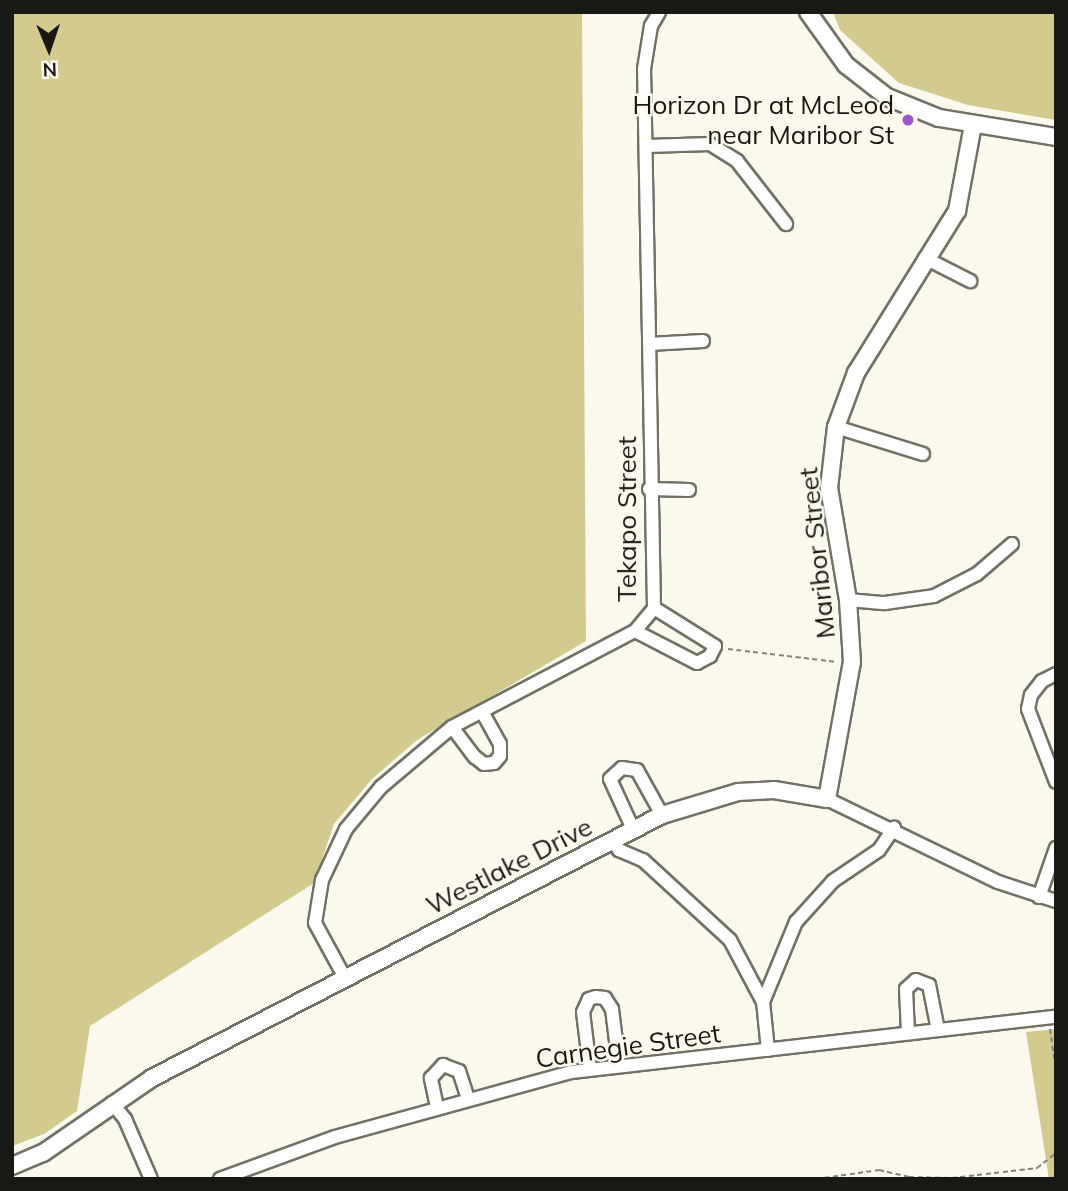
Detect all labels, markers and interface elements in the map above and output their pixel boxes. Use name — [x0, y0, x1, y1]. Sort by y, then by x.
north arrow — [14, 14, 84, 84]
text: N — [42, 58, 57, 82]
place label: Horizon Dr at McLeod near Maribor St — [633, 89, 894, 150]
marker: Horizon Dr at McLeod near Maribor St — [900, 112, 916, 128]
street label: Tekapo Street — [611, 436, 643, 602]
street label: Maribor Street — [792, 466, 842, 640]
street label: Westlake Drive — [421, 811, 597, 921]
street label: Carnegie Street — [534, 1018, 722, 1074]

